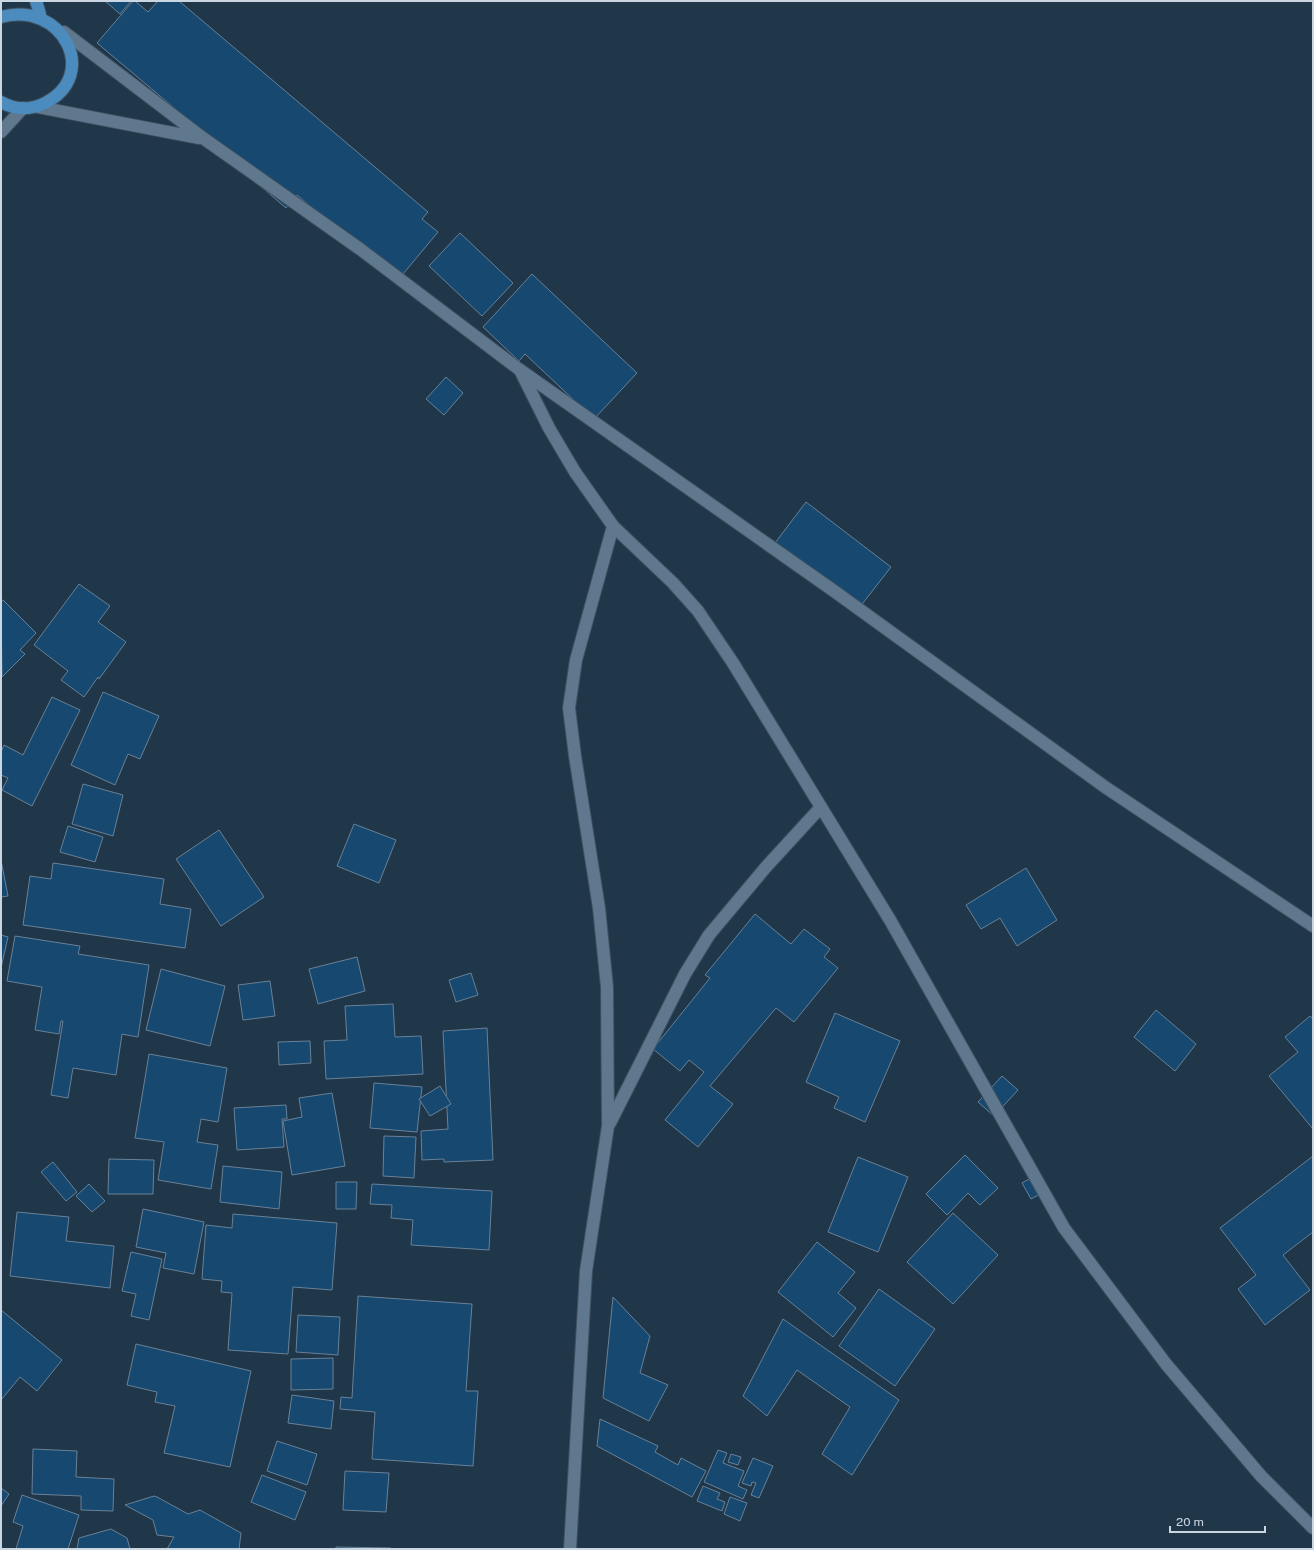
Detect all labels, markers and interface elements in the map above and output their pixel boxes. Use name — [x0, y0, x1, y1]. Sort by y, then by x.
scale bar — [1170, 1508, 1265, 1534]
text: 20 m — [1176, 1515, 1204, 1529]

